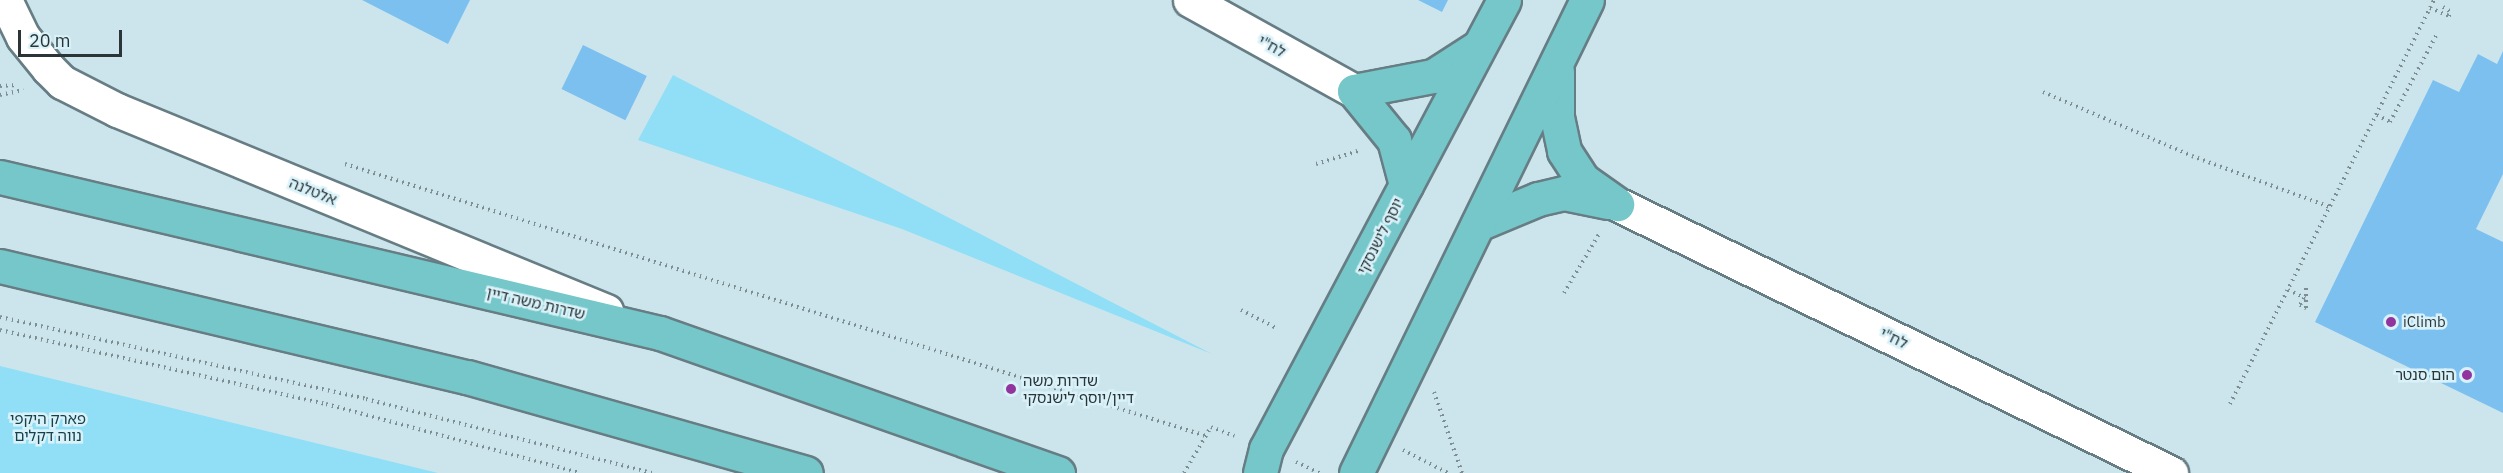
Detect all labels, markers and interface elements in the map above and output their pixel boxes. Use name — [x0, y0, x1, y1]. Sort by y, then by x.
scale bar — [21, 18, 124, 56]
text: 20 m — [29, 29, 71, 52]
street label: לח"י — [1255, 31, 1289, 61]
street label: אלטלנה — [287, 173, 339, 209]
street label: יוסף לישנסקי — [1353, 195, 1407, 277]
street label: שדרות משה דיין — [485, 283, 587, 323]
place label: iClimb — [2403, 313, 2446, 331]
marker: iClimb — [2384, 315, 2398, 329]
street label: לח"י — [1877, 324, 1911, 352]
place label: הום סנטר — [2395, 366, 2455, 384]
marker: הום סנטר — [2460, 368, 2474, 382]
place label: שדרות משה דיין/יוסף לישנסקי — [1023, 371, 1134, 406]
marker: שדרות משה דיין/יוסף לישנסקי — [1004, 382, 1018, 396]
park label: פארק היקפי נווה דקלים — [10, 409, 86, 444]

